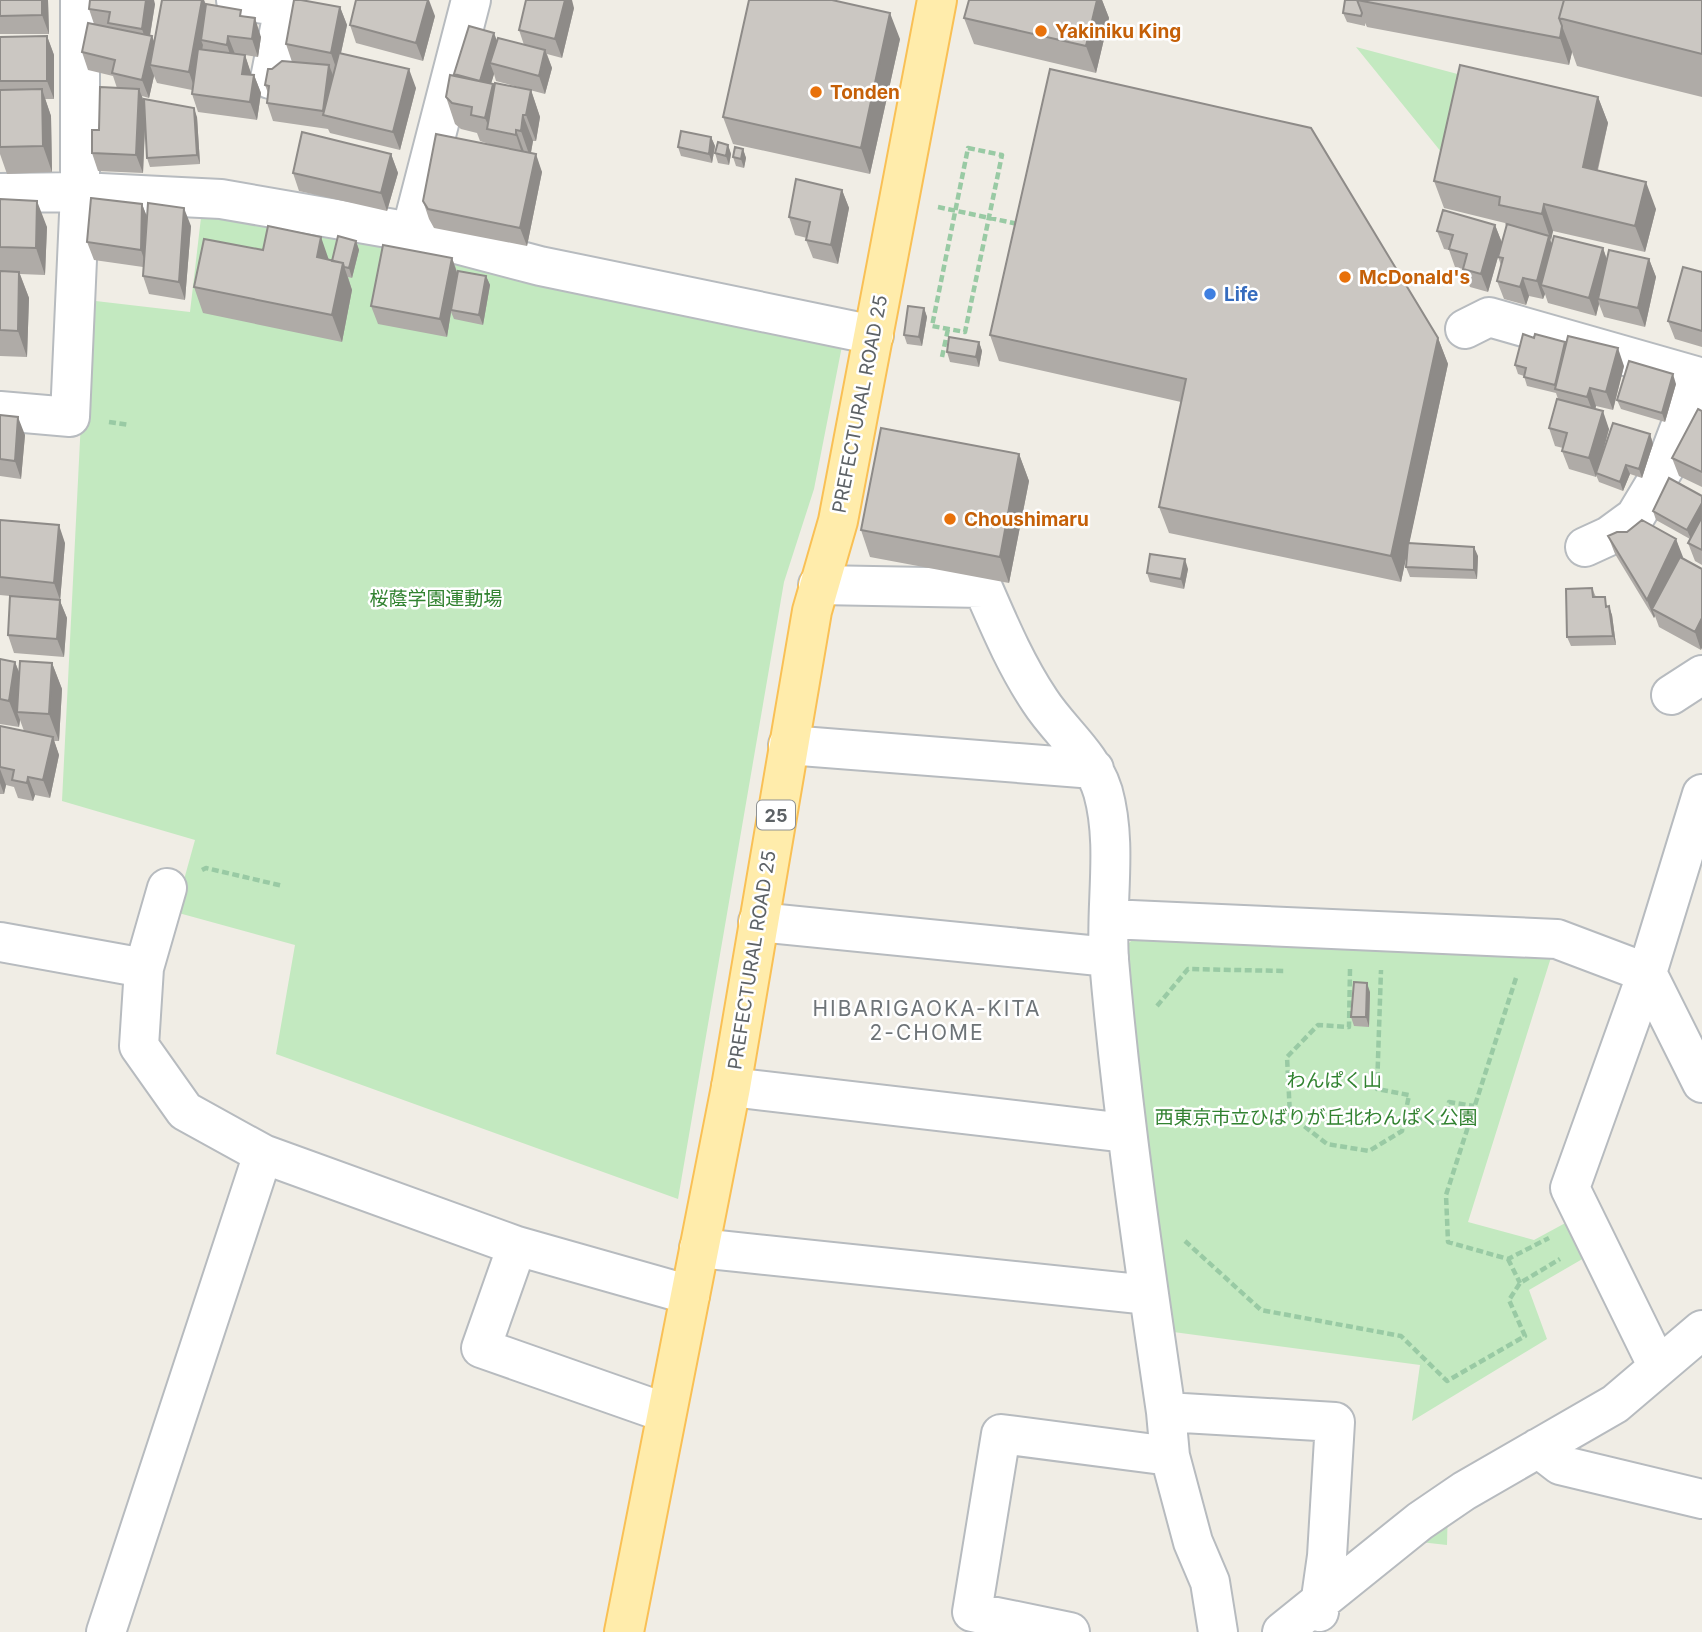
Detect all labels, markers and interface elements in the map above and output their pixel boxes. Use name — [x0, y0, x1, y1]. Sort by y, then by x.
place label: Yakiniku King — [1055, 20, 1181, 43]
marker: Yakiniku King — [1033, 23, 1049, 39]
place label: Tonden — [830, 81, 900, 104]
marker: Tonden — [808, 84, 824, 100]
place label: McDonald's — [1359, 266, 1470, 289]
marker: McDonald's — [1337, 269, 1353, 285]
place label: Life — [1224, 283, 1258, 306]
marker: Life — [1202, 286, 1218, 302]
street label: PREFECTURAL ROAD 25 — [828, 293, 892, 515]
place label: Choushimaru — [964, 508, 1089, 531]
marker: Choushimaru — [942, 511, 958, 527]
park label: 桜蔭学園運動場 — [369, 587, 503, 610]
road number: 25 — [757, 800, 795, 830]
street label: PREFECTURAL ROAD 25 — [723, 849, 781, 1071]
district label: HIBARIGAOKA-KITA 2-CHOME — [812, 996, 1042, 1045]
park label: わんぱく山 — [1286, 1069, 1382, 1092]
park label: 西東京市立ひばりが丘北わんぱく公園 — [1154, 1106, 1478, 1129]

